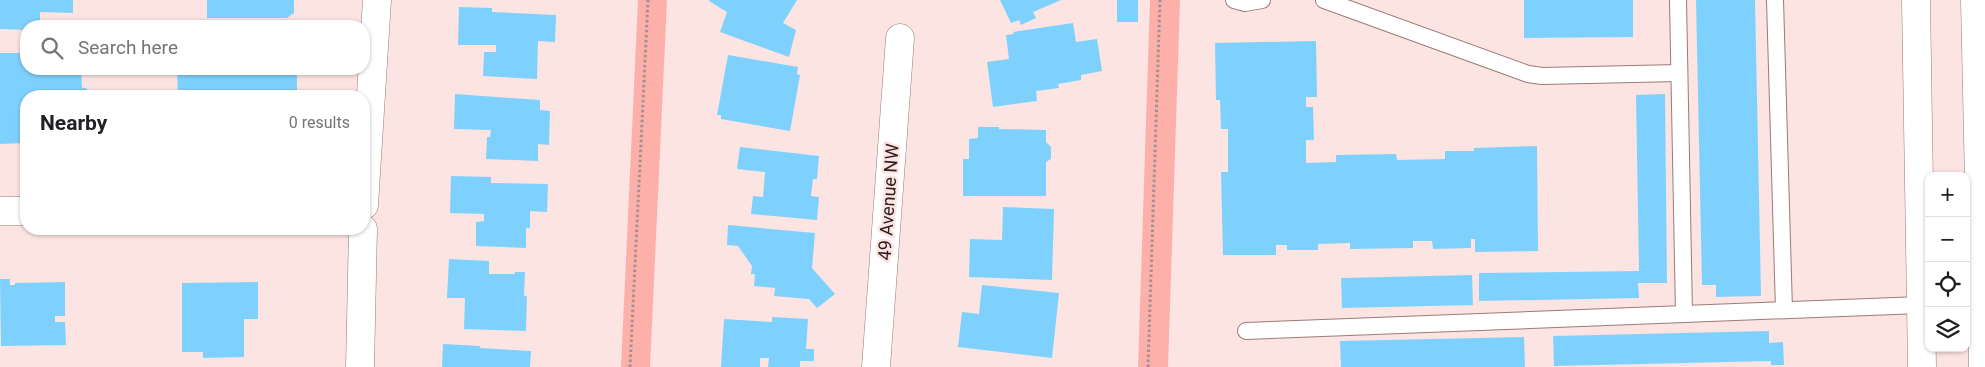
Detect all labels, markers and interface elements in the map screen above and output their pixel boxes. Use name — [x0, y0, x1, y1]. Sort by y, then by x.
search box — [20, 20, 370, 75]
icon: search — [38, 34, 66, 62]
text: Search here — [78, 36, 178, 59]
text: Nearby — [40, 111, 107, 135]
text: 0 results — [289, 113, 350, 132]
street label: 49 Avenue NW — [873, 143, 903, 261]
map controls — [1925, 172, 1970, 352]
button: + — [1925, 172, 1970, 217]
button: − — [1925, 217, 1970, 262]
button: locate — [1925, 262, 1970, 307]
button: layers — [1925, 307, 1970, 352]

